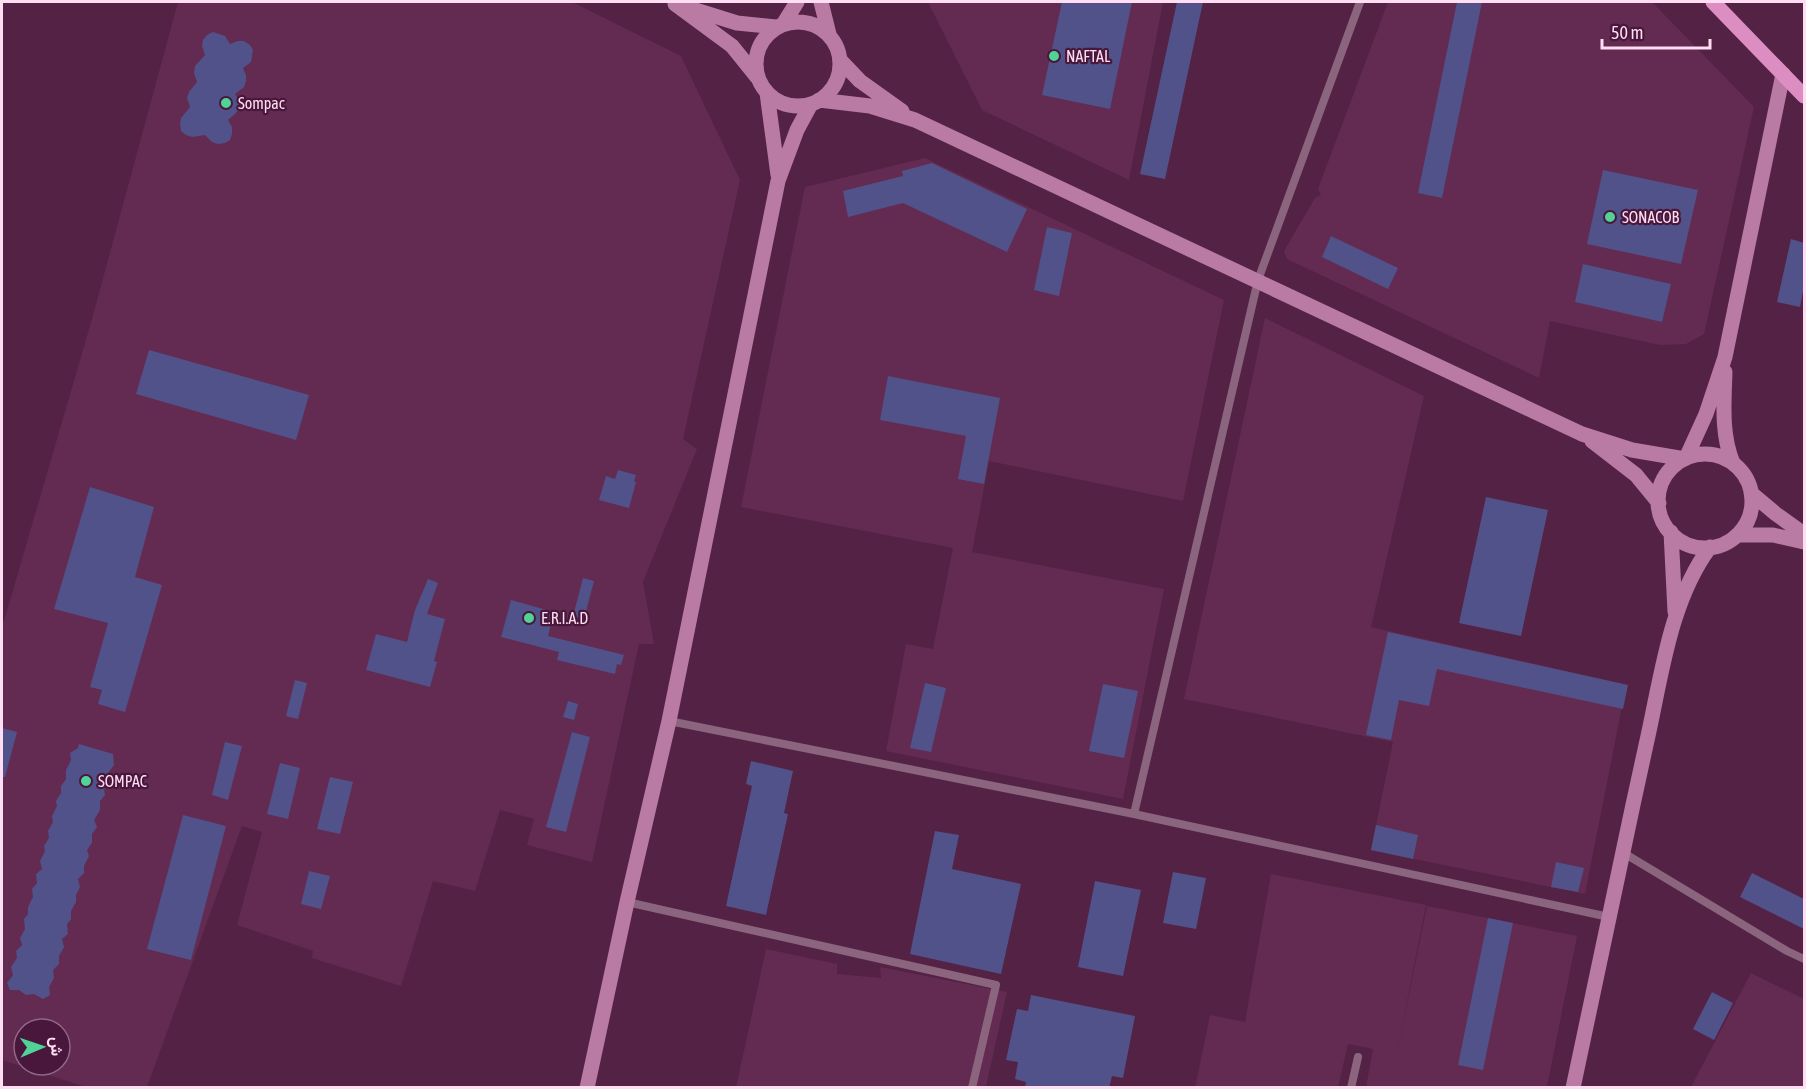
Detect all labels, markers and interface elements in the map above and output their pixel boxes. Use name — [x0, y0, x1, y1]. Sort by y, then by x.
scale bar — [1602, 12, 1710, 50]
text: 50 m — [1611, 22, 1643, 43]
place label: NAFTAL — [1066, 47, 1111, 65]
marker: NAFTAL — [1047, 49, 1061, 63]
place label: Sompac — [238, 94, 285, 113]
marker: Sompac — [219, 96, 233, 110]
place label: SONACOB — [1622, 208, 1680, 226]
marker: SONACOB — [1603, 210, 1617, 224]
place label: E.R.I.A.D — [541, 609, 588, 627]
marker: E.R.I.A.D — [522, 611, 536, 625]
place label: SOMPAC — [98, 772, 147, 790]
marker: SOMPAC — [79, 774, 93, 788]
north arrow — [12, 1017, 72, 1077]
text: ش — [47, 1037, 66, 1056]

